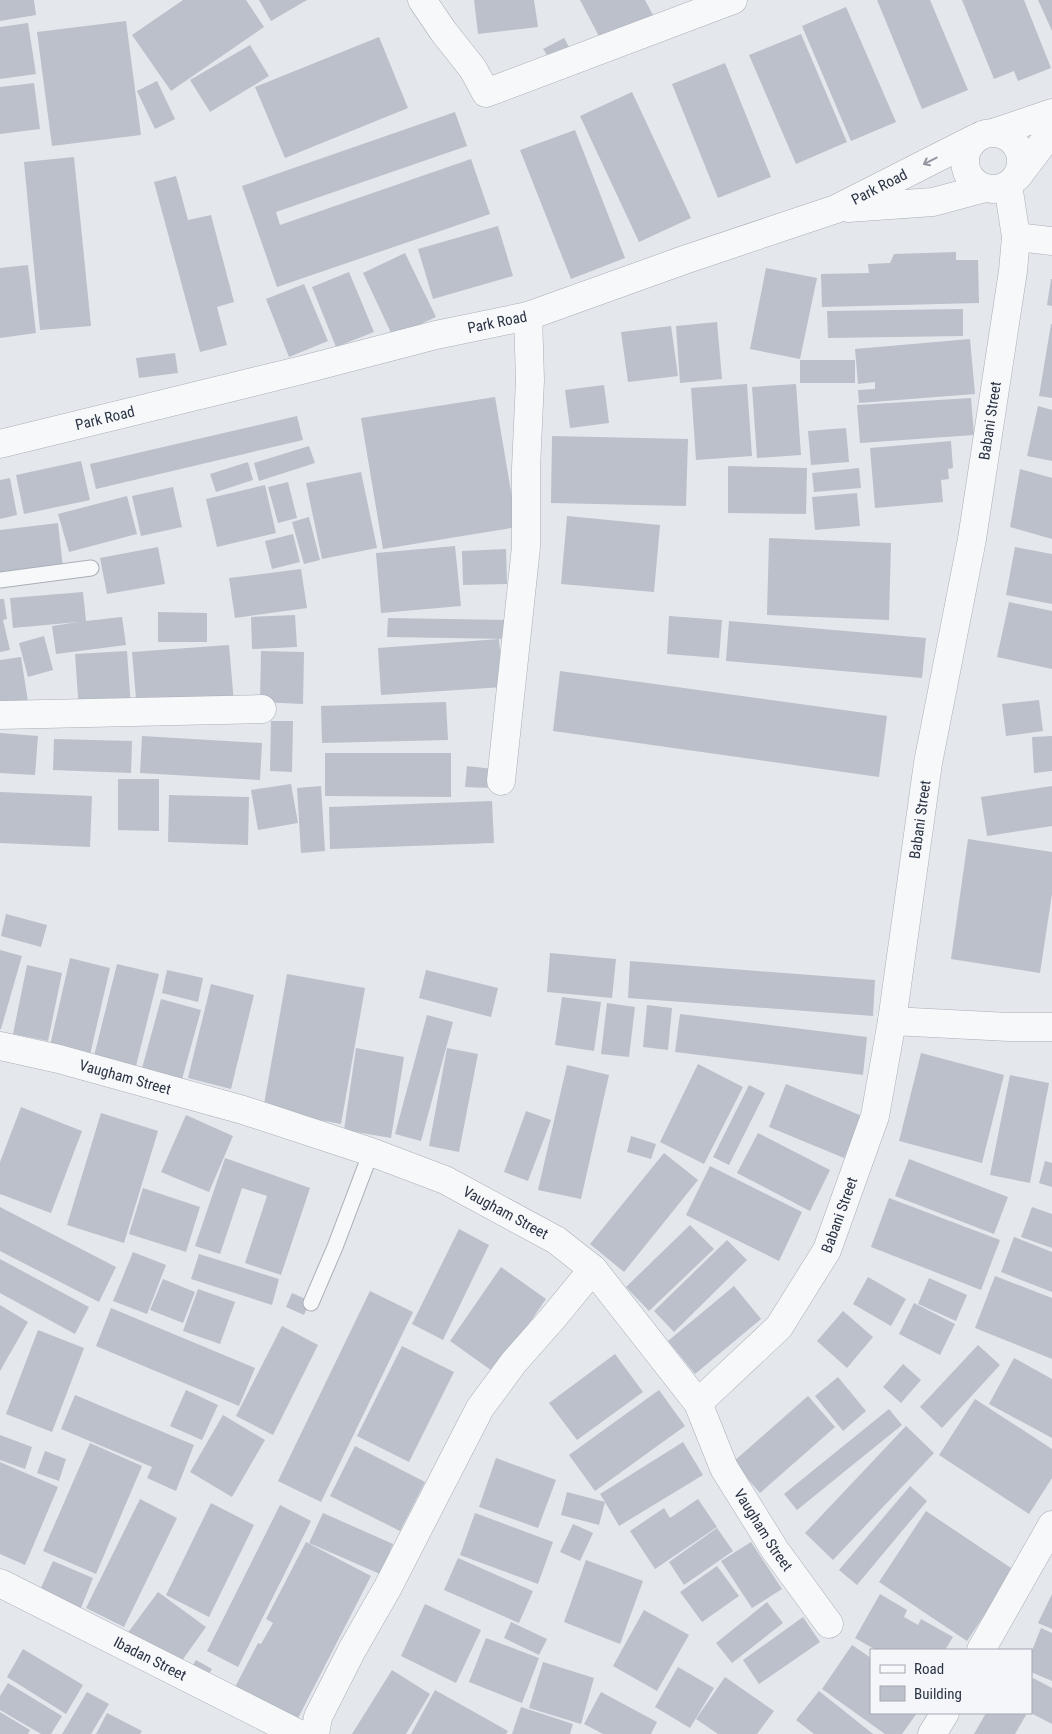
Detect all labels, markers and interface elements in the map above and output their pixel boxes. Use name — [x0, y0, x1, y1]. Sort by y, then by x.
one-way arrow — [923, 156, 938, 166]
street label: Park Road — [848, 165, 910, 209]
street label: Park Road — [466, 307, 529, 337]
street label: Babani Street — [975, 380, 1005, 461]
street label: Park Road — [73, 402, 136, 434]
street label: Babani Street — [906, 779, 934, 860]
street label: Vaugham Street — [77, 1056, 173, 1099]
street label: Babani Street — [818, 1175, 861, 1255]
street label: Vaugham Street — [460, 1182, 551, 1243]
street label: Vaugham Street — [730, 1486, 796, 1575]
street label: Ibadan Street — [111, 1633, 189, 1685]
legend — [870, 1649, 1032, 1714]
text: Road — [914, 1660, 944, 1678]
text: Building — [914, 1685, 962, 1703]

